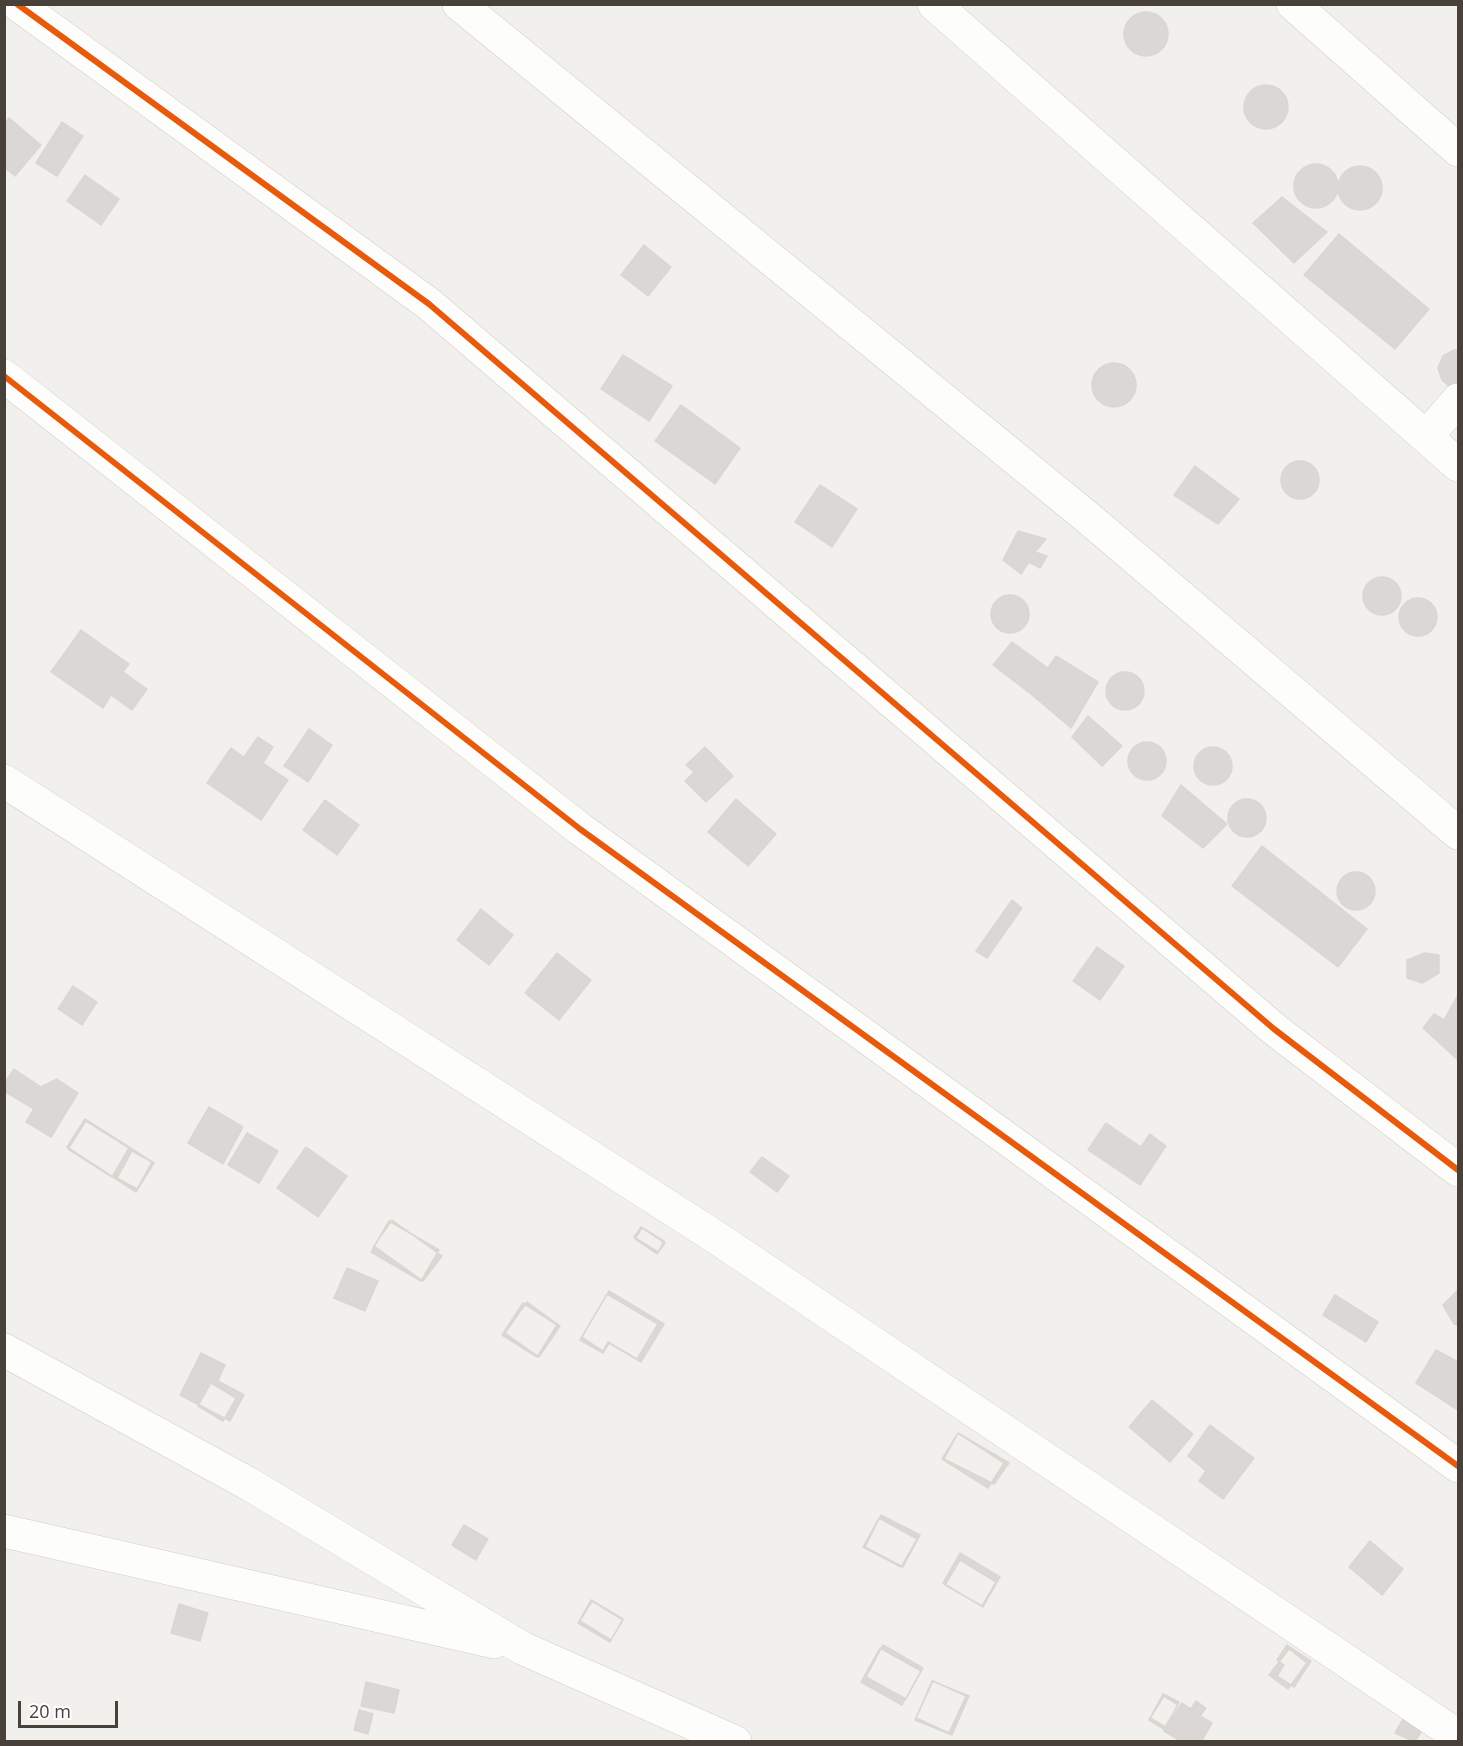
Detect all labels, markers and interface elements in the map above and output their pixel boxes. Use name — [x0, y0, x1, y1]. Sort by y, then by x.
scale bar — [21, 1689, 122, 1727]
text: 20 m — [29, 1699, 71, 1723]

